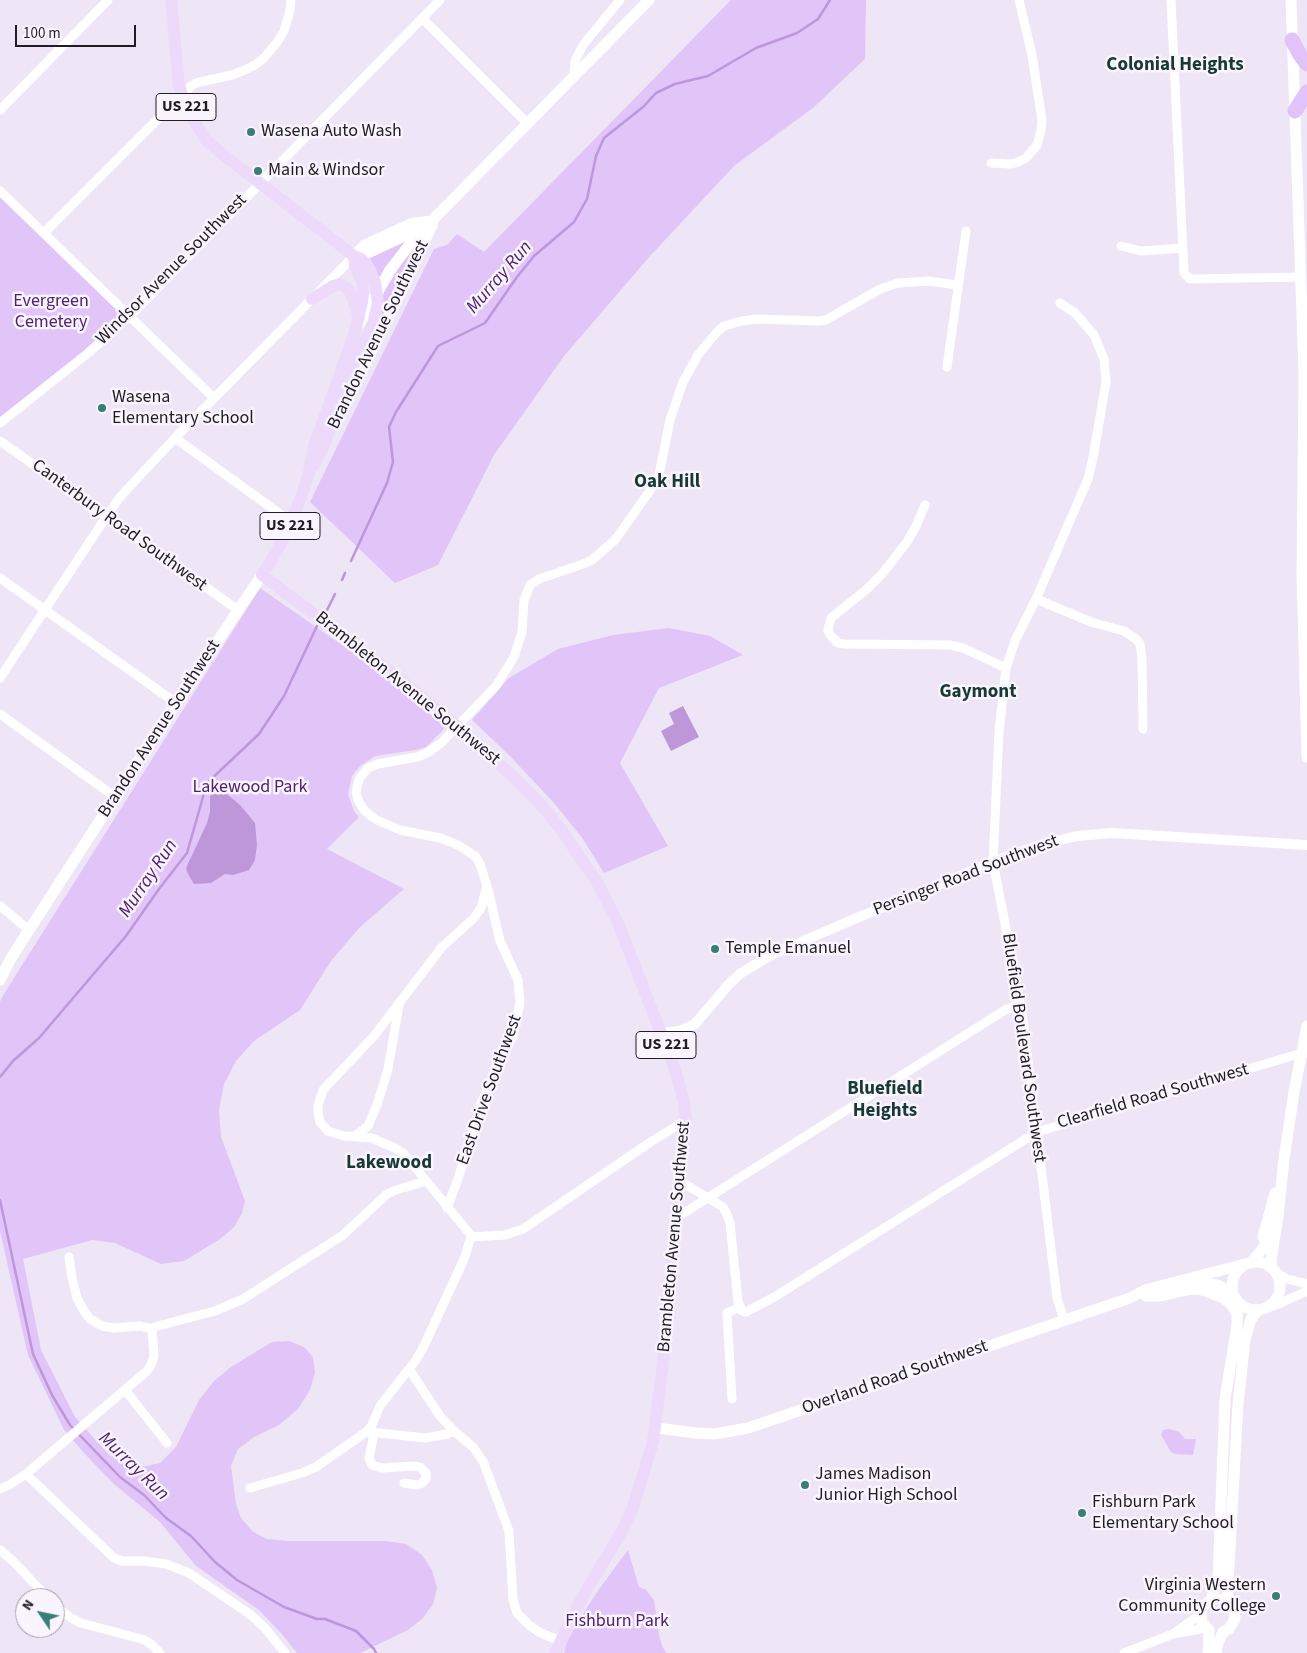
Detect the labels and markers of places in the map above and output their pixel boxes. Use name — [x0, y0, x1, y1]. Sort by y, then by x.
place label: Wasena Auto Wash — [261, 121, 402, 143]
marker: Wasena Auto Wash — [245, 126, 257, 138]
place label: Main & Windsor — [268, 160, 385, 182]
marker: Main & Windsor — [252, 165, 264, 177]
place label: Wasena Elementary School — [112, 387, 254, 429]
marker: Wasena Elementary School — [96, 402, 108, 414]
place label: Temple Emanuel — [725, 938, 851, 960]
marker: Temple Emanuel — [709, 943, 721, 955]
place label: James Madison Junior High School — [815, 1464, 958, 1506]
marker: James Madison Junior High School — [799, 1479, 811, 1491]
place label: Fishburn Park Elementary School — [1092, 1492, 1234, 1535]
marker: Fishburn Park Elementary School — [1076, 1507, 1088, 1519]
place label: Virginia Western Community College — [1118, 1575, 1266, 1618]
marker: Virginia Western Community College — [1270, 1590, 1282, 1602]

